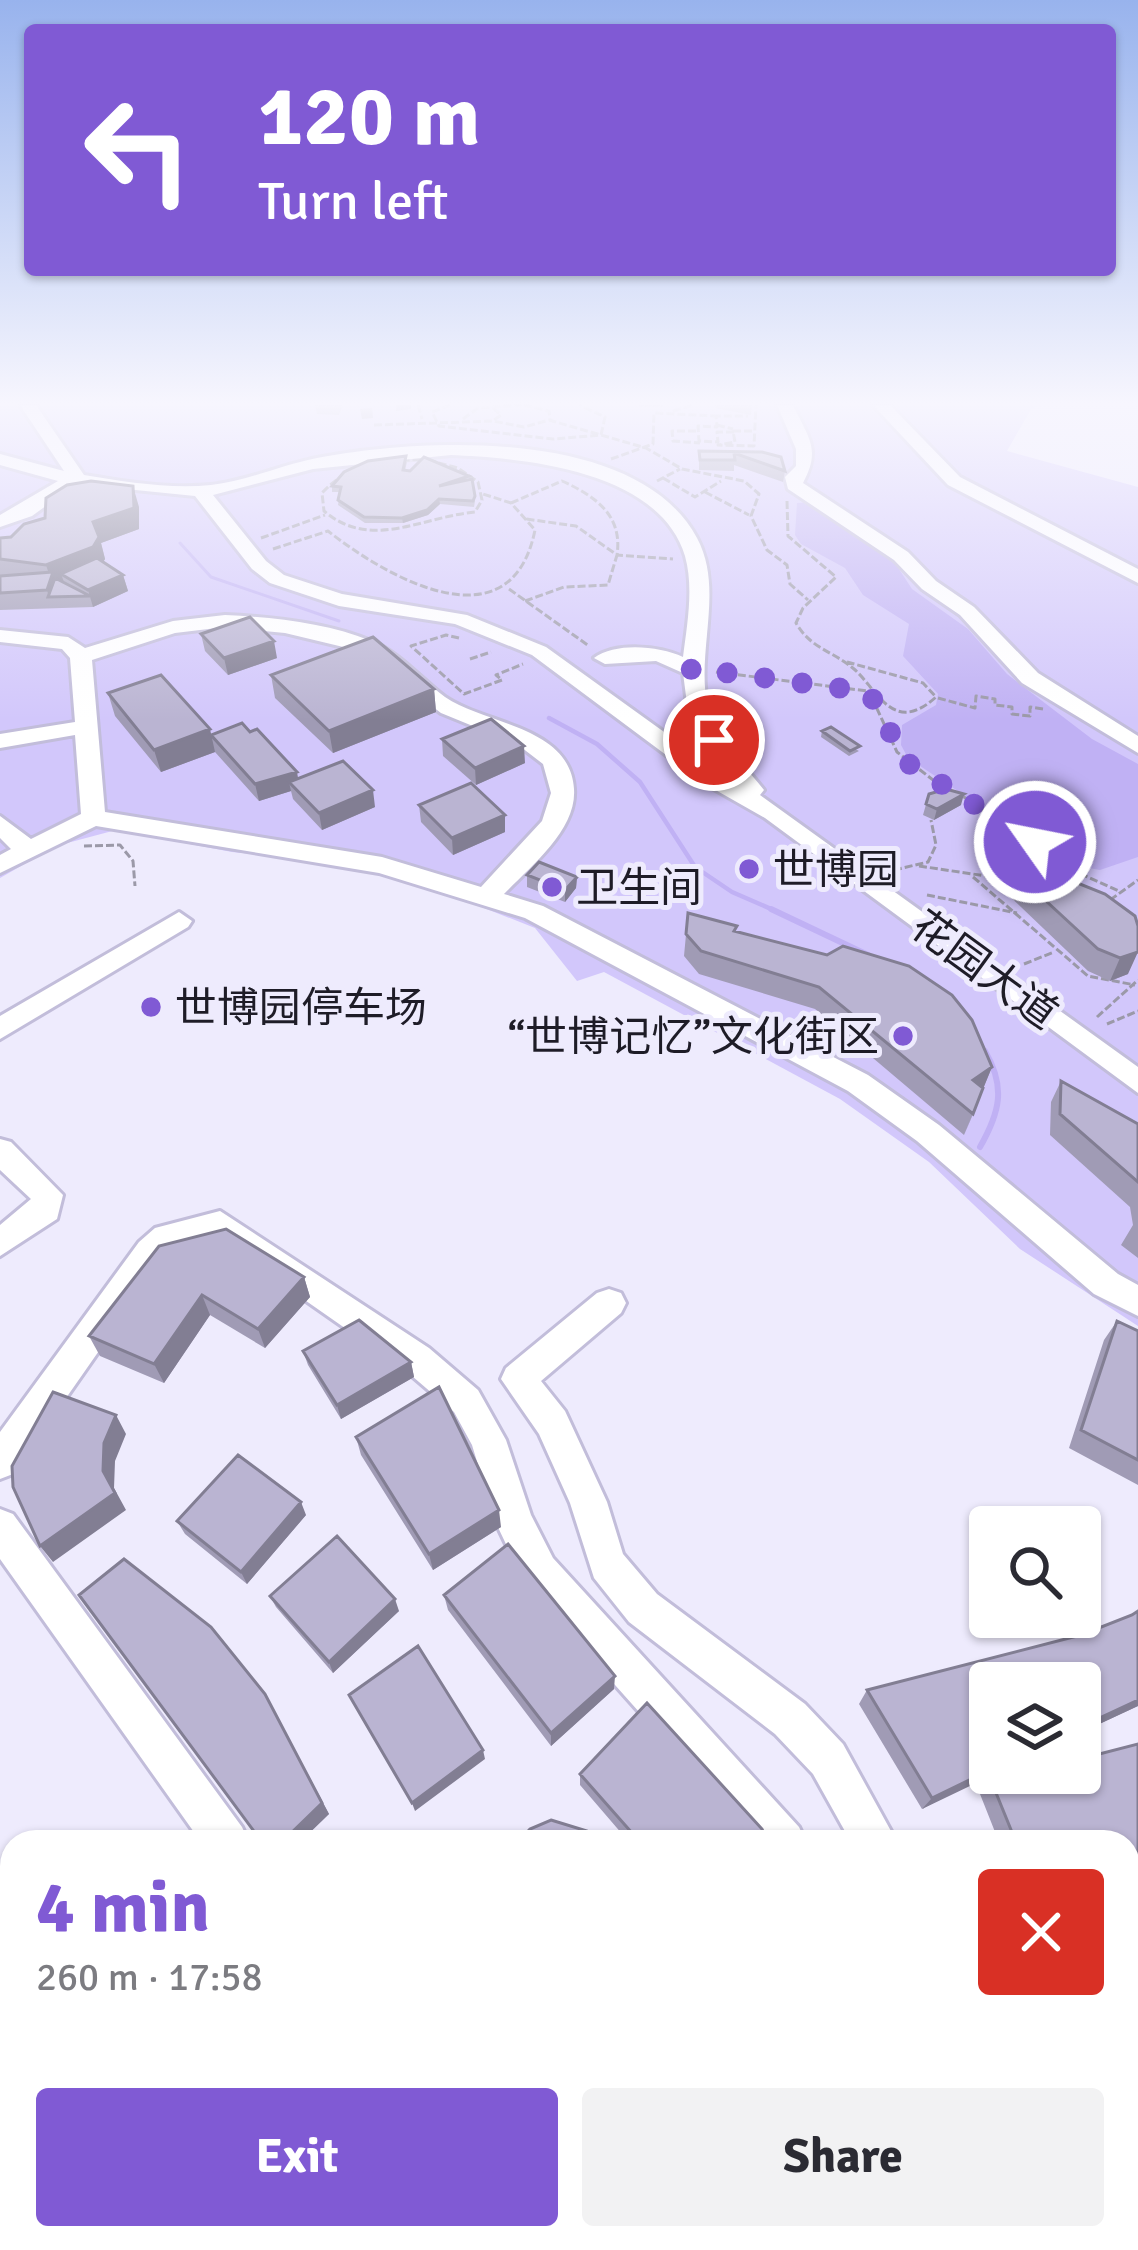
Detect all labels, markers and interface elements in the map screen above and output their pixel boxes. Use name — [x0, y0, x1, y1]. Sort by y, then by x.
text: 120 m — [258, 65, 480, 169]
icon: left — [60, 72, 216, 228]
text: Turn left — [258, 168, 448, 235]
pin — [663, 689, 765, 791]
icon: arrive — [681, 707, 747, 773]
position arrow — [972, 779, 1098, 905]
place label: 世博园 — [773, 845, 899, 896]
marker: 世博园 — [736, 856, 762, 882]
place label: 卫生间 — [576, 863, 702, 914]
marker: 卫生间 — [539, 874, 565, 900]
street label: 花园大道 — [901, 900, 1067, 1040]
place label: 世博园停车场 — [175, 983, 427, 1034]
marker: 世博园停车场 — [138, 994, 164, 1020]
place label: “世博记忆”文化街区 — [508, 1012, 879, 1063]
marker: “世博记忆”文化街区 — [890, 1023, 916, 1049]
map controls — [969, 1506, 1101, 1794]
button: search — [969, 1506, 1101, 1638]
button: layers — [969, 1662, 1101, 1794]
text: 4 min — [36, 1863, 210, 1952]
button: close — [978, 1869, 1104, 1995]
text: 260 m · 17:58 — [36, 1953, 263, 2001]
button: Exit — [36, 2088, 558, 2226]
button: Share — [582, 2088, 1104, 2226]

